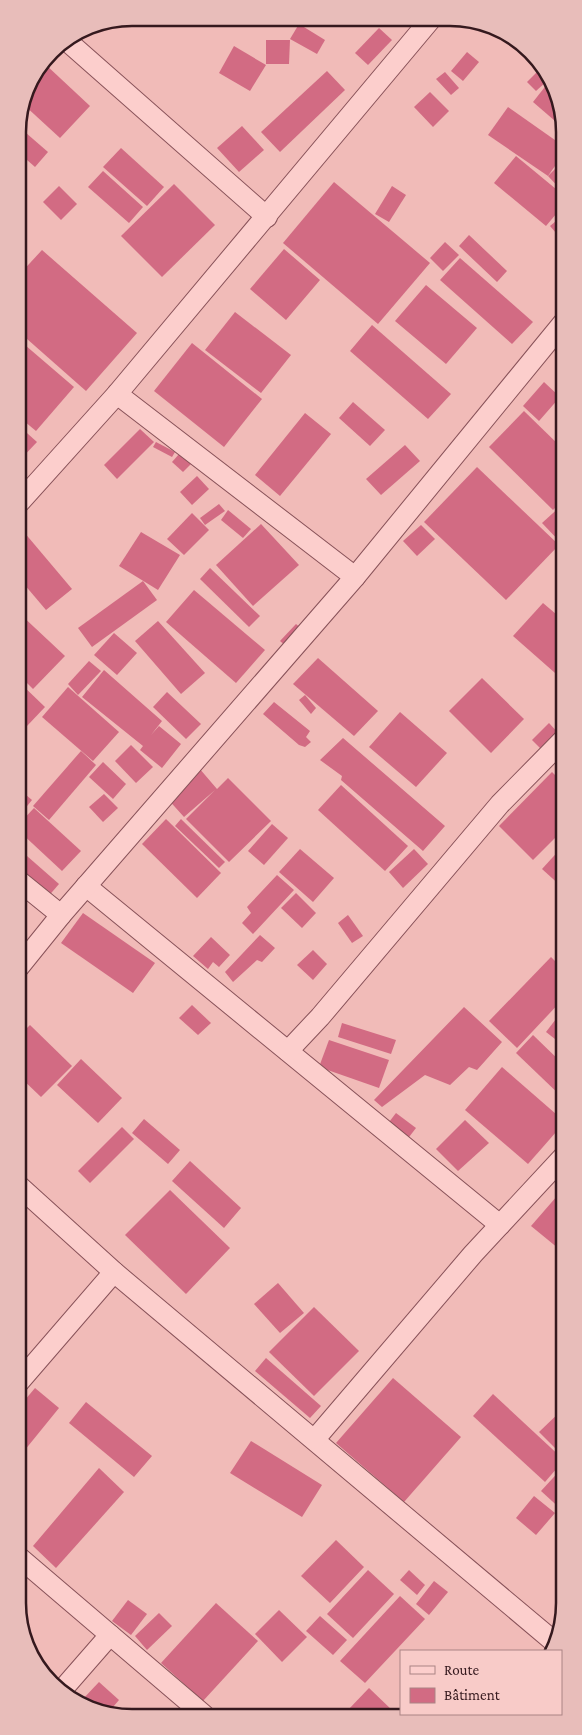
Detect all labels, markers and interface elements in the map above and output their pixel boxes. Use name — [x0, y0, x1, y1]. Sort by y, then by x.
legend — [400, 1650, 562, 1715]
text: Route — [444, 1662, 479, 1678]
text: Bâtiment — [444, 1687, 501, 1703]

